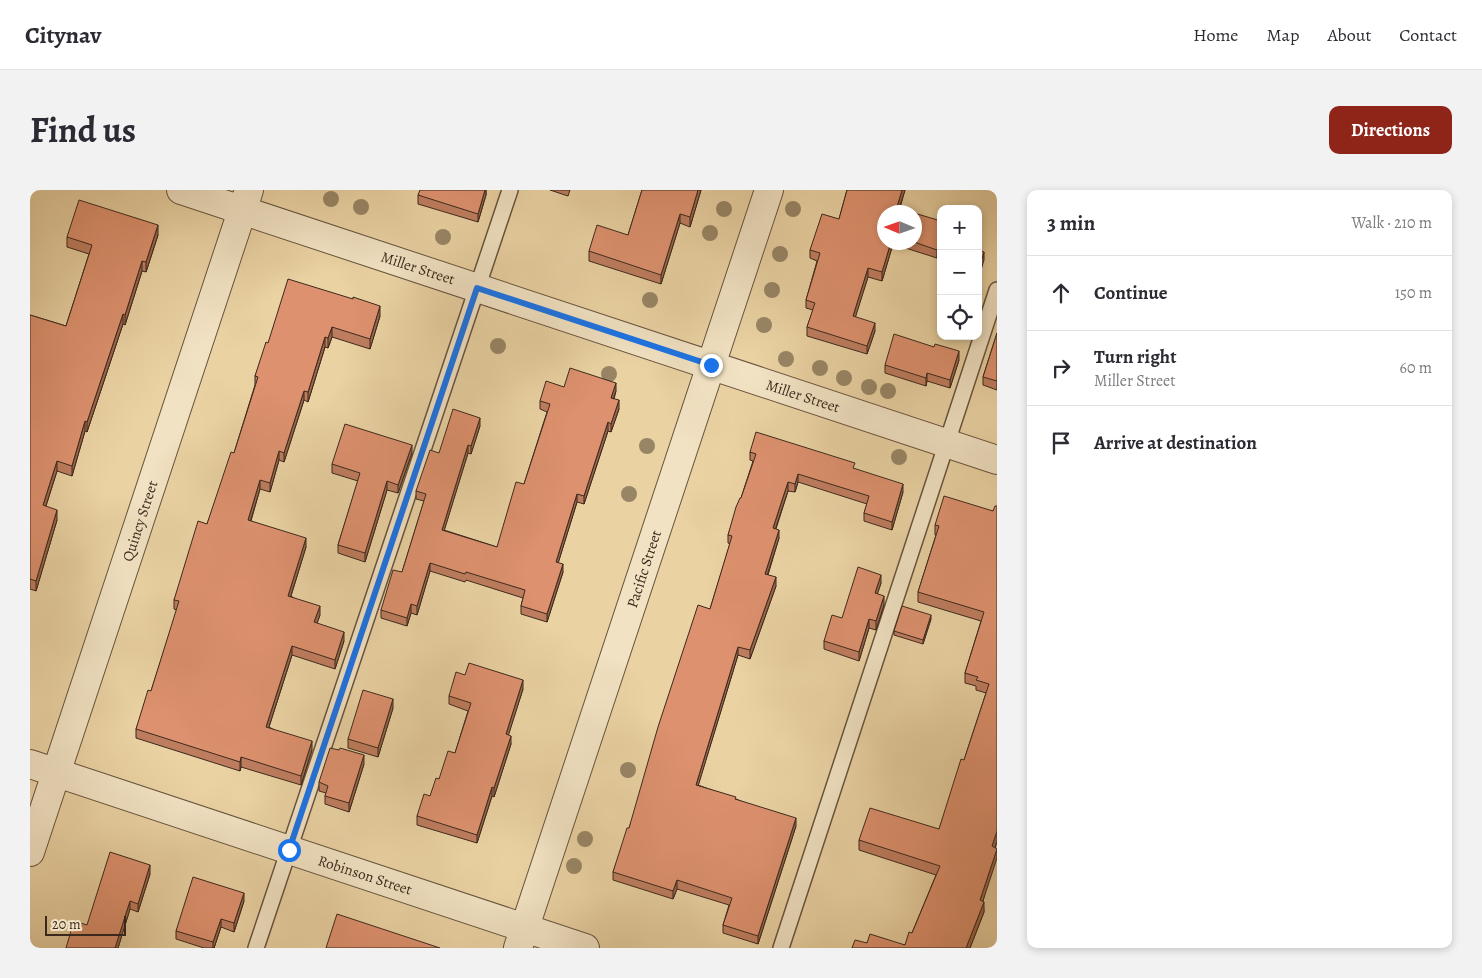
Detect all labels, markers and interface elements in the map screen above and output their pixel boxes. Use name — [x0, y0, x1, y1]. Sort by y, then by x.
text: Citynav — [25, 19, 101, 51]
text: Home — [1193, 23, 1238, 47]
text: Map — [1266, 23, 1299, 47]
text: About — [1327, 23, 1371, 47]
text: Contact — [1399, 23, 1457, 47]
text: Find us — [30, 106, 136, 154]
button: Directions — [1329, 106, 1452, 154]
north arrow — [877, 205, 922, 250]
map controls — [937, 205, 982, 340]
button: + — [937, 205, 982, 250]
text: 3 min — [1047, 209, 1095, 237]
text: Walk · 210 m — [1351, 212, 1432, 234]
street label: Miller Street — [379, 247, 457, 289]
button: − — [937, 250, 982, 295]
icon: ahead — [1047, 279, 1075, 307]
text: Continue — [1094, 280, 1168, 306]
text: 150 m — [1395, 282, 1432, 304]
button: locate — [937, 295, 982, 340]
text: Turn right — [1094, 344, 1176, 370]
route end — [700, 354, 723, 377]
icon: right — [1047, 354, 1075, 382]
text: 60 m — [1400, 357, 1432, 379]
text: Miller Street — [1094, 370, 1176, 392]
street label: Miller Street — [764, 375, 842, 417]
icon: arrive — [1047, 429, 1075, 457]
text: Arrive at destination — [1094, 430, 1257, 456]
street label: Quincy Street — [118, 478, 162, 564]
street label: Pacific Street — [622, 528, 666, 610]
route start — [278, 839, 301, 862]
street label: Robinson Street — [315, 850, 415, 900]
scale bar — [45, 913, 126, 936]
text: 20 m — [52, 915, 81, 934]

